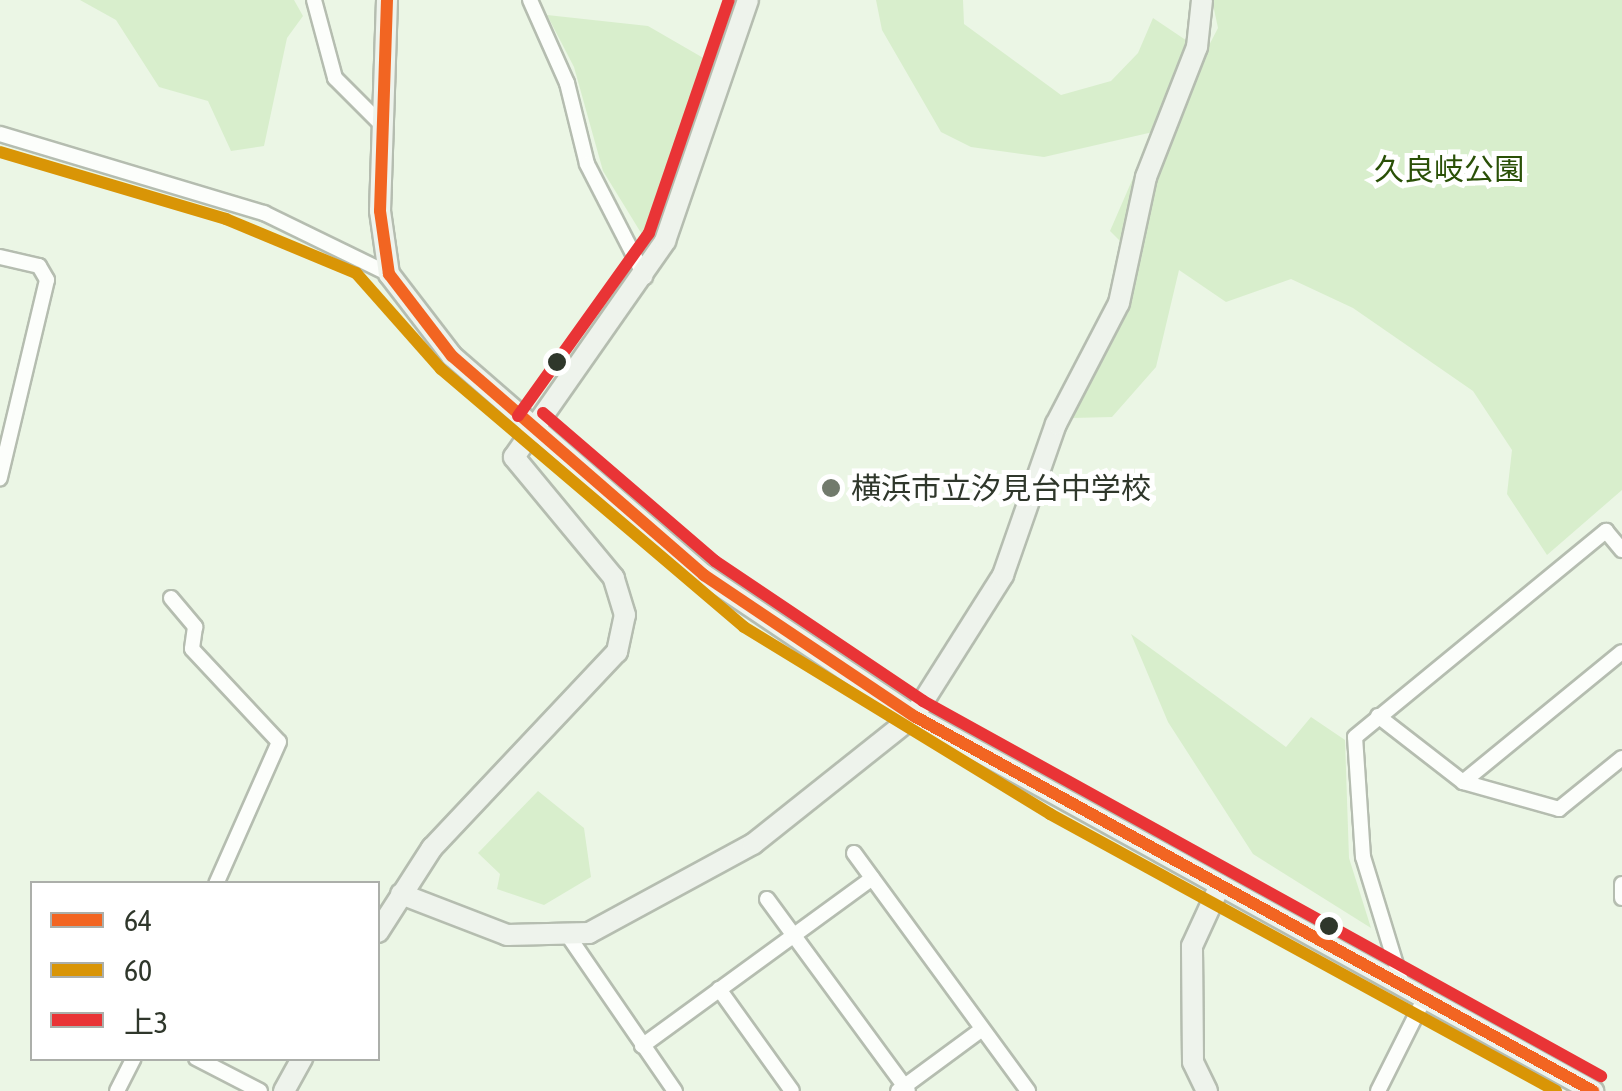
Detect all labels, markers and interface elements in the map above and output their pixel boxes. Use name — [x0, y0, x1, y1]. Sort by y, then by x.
park label: 久良岐公園 — [1374, 151, 1524, 187]
unlabelled marker — [547, 352, 567, 372]
place label: 横浜市立汐見台中学校 — [851, 470, 1151, 506]
marker: 横浜市立汐見台中学校 — [820, 477, 842, 499]
legend — [30, 881, 380, 1061]
text: 64 — [124, 903, 152, 937]
unlabelled marker — [1319, 916, 1339, 936]
text: 60 — [124, 953, 152, 987]
text: 上3 — [124, 1005, 168, 1039]

